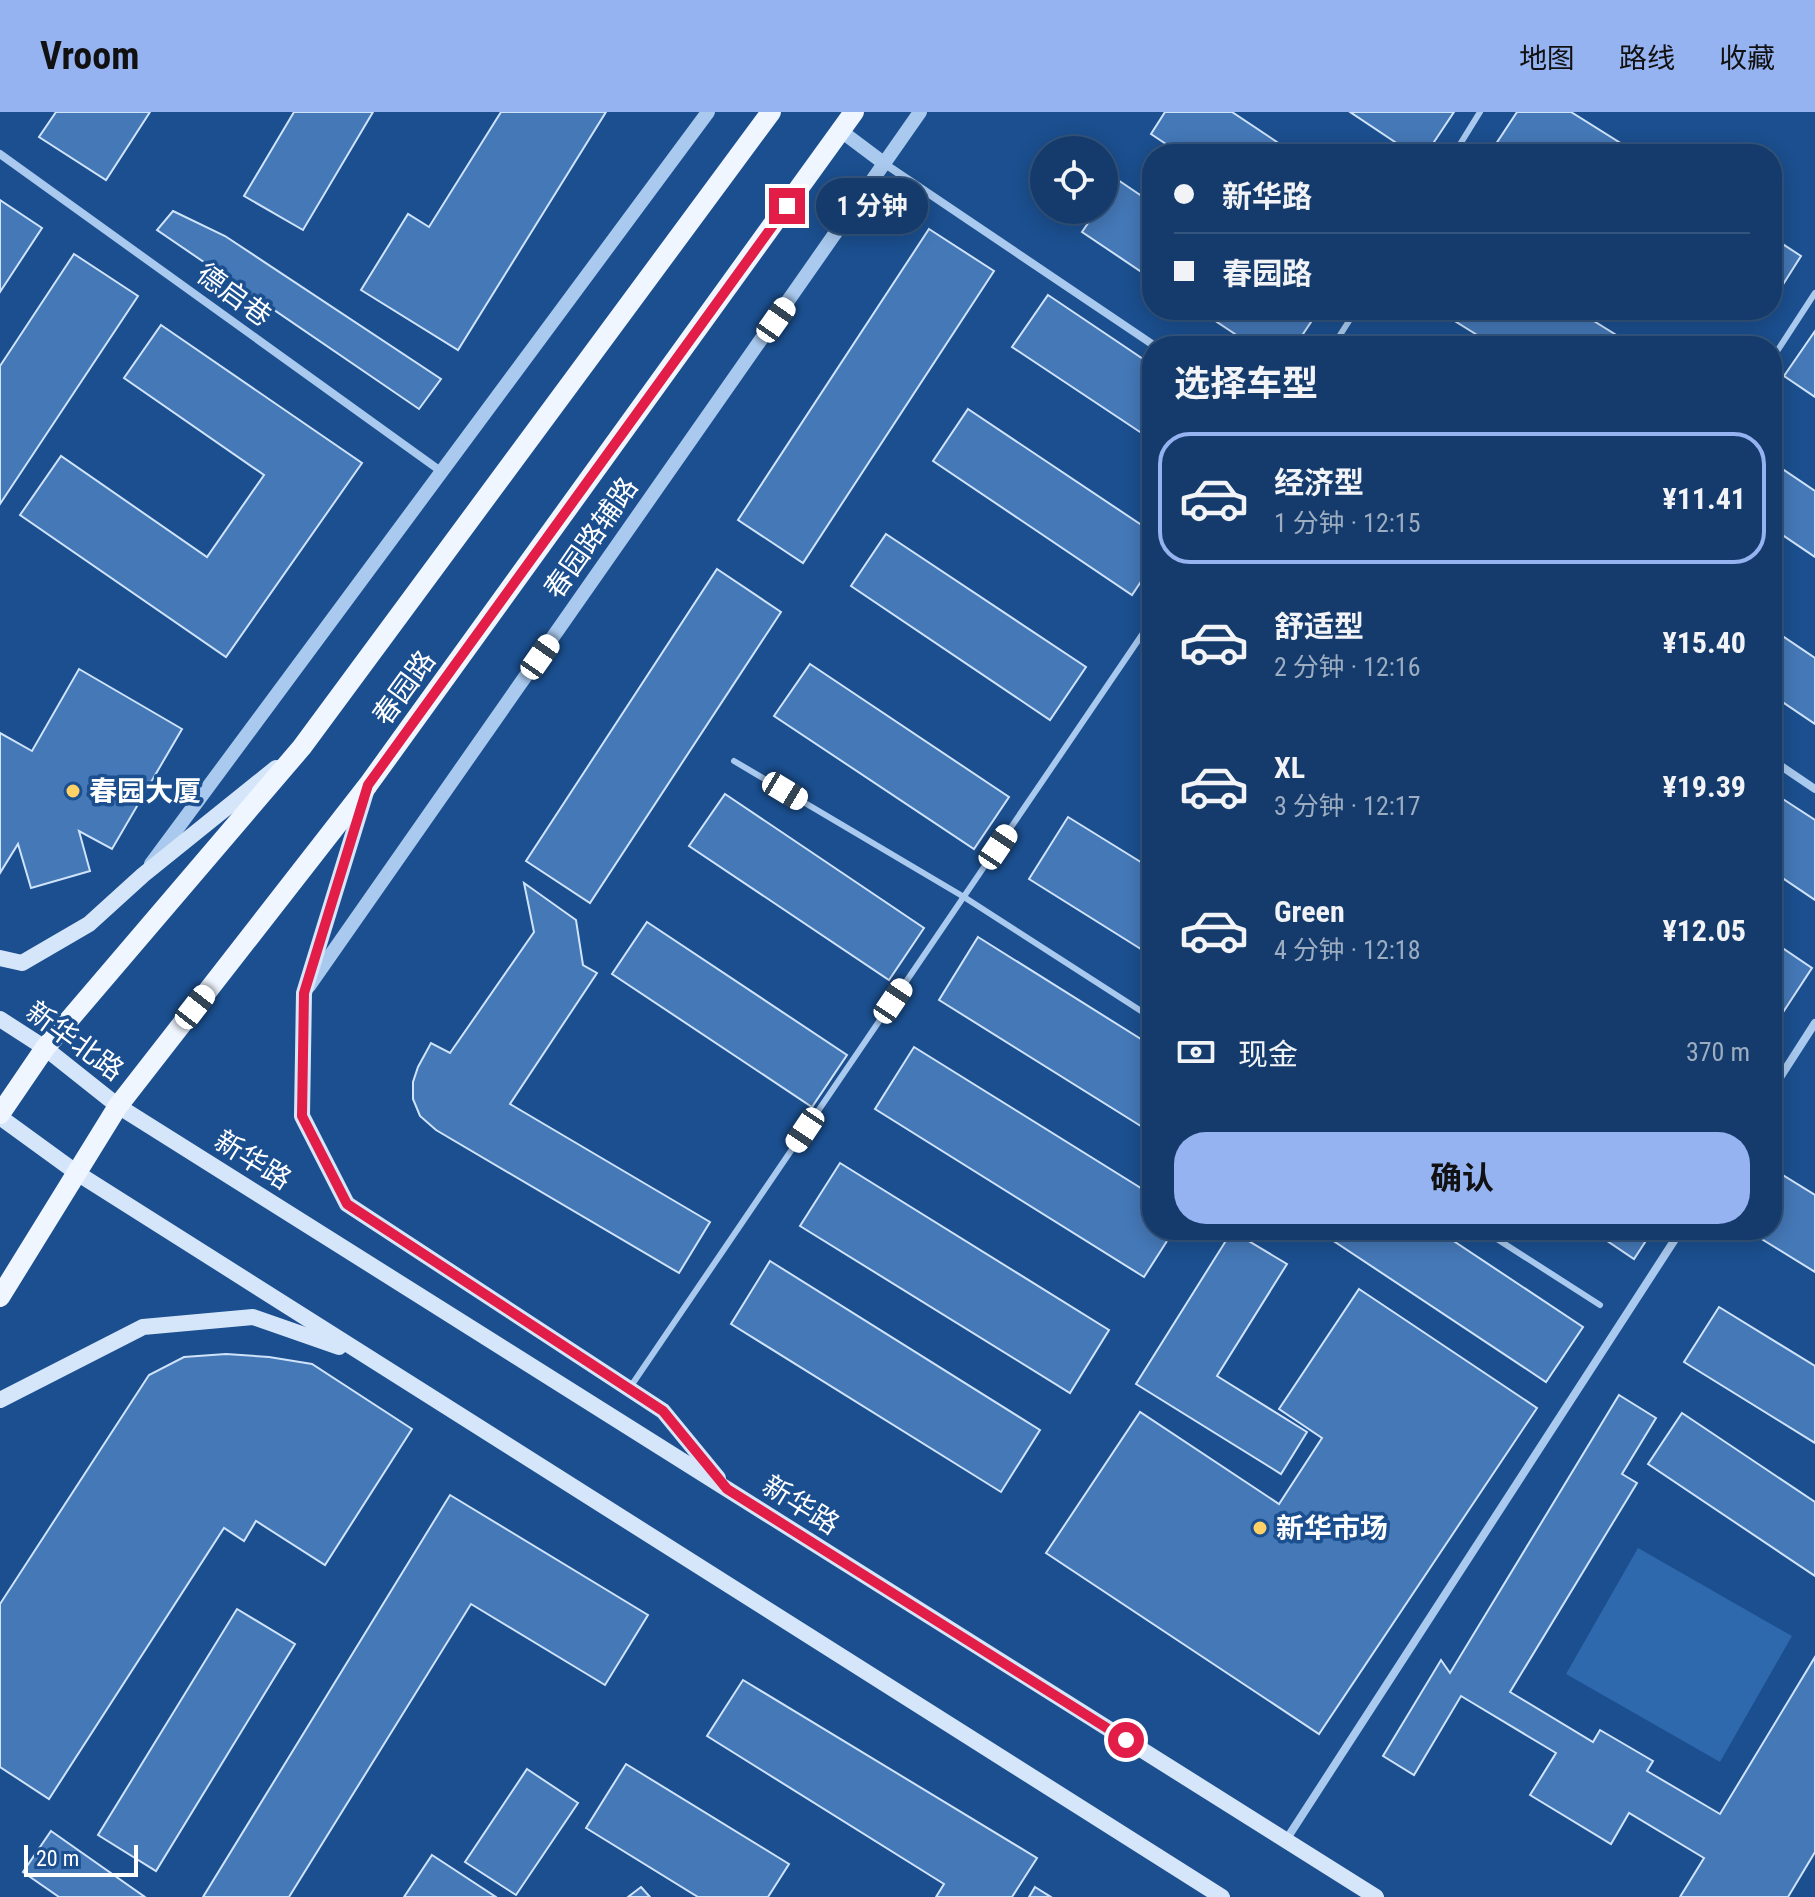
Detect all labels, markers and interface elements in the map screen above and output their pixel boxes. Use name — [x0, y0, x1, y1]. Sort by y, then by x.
text: Vroom — [40, 34, 139, 78]
text: 地图 — [1519, 42, 1575, 75]
text: 路线 — [1619, 42, 1675, 75]
text: 收藏 — [1719, 42, 1775, 75]
map controls — [1030, 136, 1118, 224]
button: locate — [1030, 136, 1118, 224]
callout: 1 分钟 — [815, 178, 927, 234]
text: 新华路 — [1222, 179, 1312, 214]
route end — [769, 188, 805, 224]
text: 1 分钟 — [836, 191, 908, 221]
text: 春园路 — [1222, 256, 1312, 291]
street label: 德启巷 — [190, 257, 278, 333]
car — [752, 293, 800, 347]
text: 选择车型 — [1174, 363, 1318, 405]
icon: car — [1178, 462, 1250, 534]
text: 经济型 — [1274, 465, 1364, 500]
street label: 春园路辅路 — [537, 471, 645, 605]
text: ¥11.41 — [1662, 481, 1746, 516]
text: 1 分钟 · 12:15 — [1274, 508, 1420, 538]
icon: car — [1178, 606, 1250, 678]
text: 舒适型 — [1274, 609, 1364, 644]
text: ¥15.40 — [1662, 625, 1746, 660]
car — [516, 630, 564, 684]
street label: 春园路 — [366, 644, 442, 732]
text: 2 分钟 · 12:16 — [1274, 652, 1420, 682]
icon: car — [1178, 750, 1250, 822]
text: XL — [1274, 750, 1305, 785]
car — [758, 768, 812, 814]
text: ¥19.39 — [1662, 769, 1746, 804]
place label: 春园大厦 — [89, 775, 201, 808]
marker: 春园大厦 — [64, 782, 82, 800]
text: 3 分钟 · 12:17 — [1274, 791, 1420, 821]
car — [975, 820, 1021, 874]
icon: car — [1178, 894, 1250, 966]
text: Green — [1274, 894, 1345, 929]
text: ¥12.05 — [1662, 913, 1746, 948]
text: 4 分钟 · 12:18 — [1274, 935, 1420, 965]
car — [870, 974, 916, 1028]
car — [171, 981, 219, 1033]
street label: 新华北路 — [20, 995, 130, 1087]
icon: cash — [1174, 1030, 1218, 1074]
text: 现金 — [1238, 1037, 1298, 1072]
text: 370 m — [1686, 1037, 1750, 1067]
car — [782, 1103, 828, 1157]
street label: 新华路 — [209, 1124, 297, 1196]
button: 确认 — [1174, 1132, 1750, 1224]
street label: 新华路 — [757, 1469, 845, 1541]
place label: 新华市场 — [1276, 1512, 1388, 1545]
marker: 新华市场 — [1251, 1519, 1269, 1537]
route start — [1108, 1722, 1144, 1758]
scale bar — [24, 1841, 138, 1877]
text: 20 m — [36, 1846, 79, 1871]

